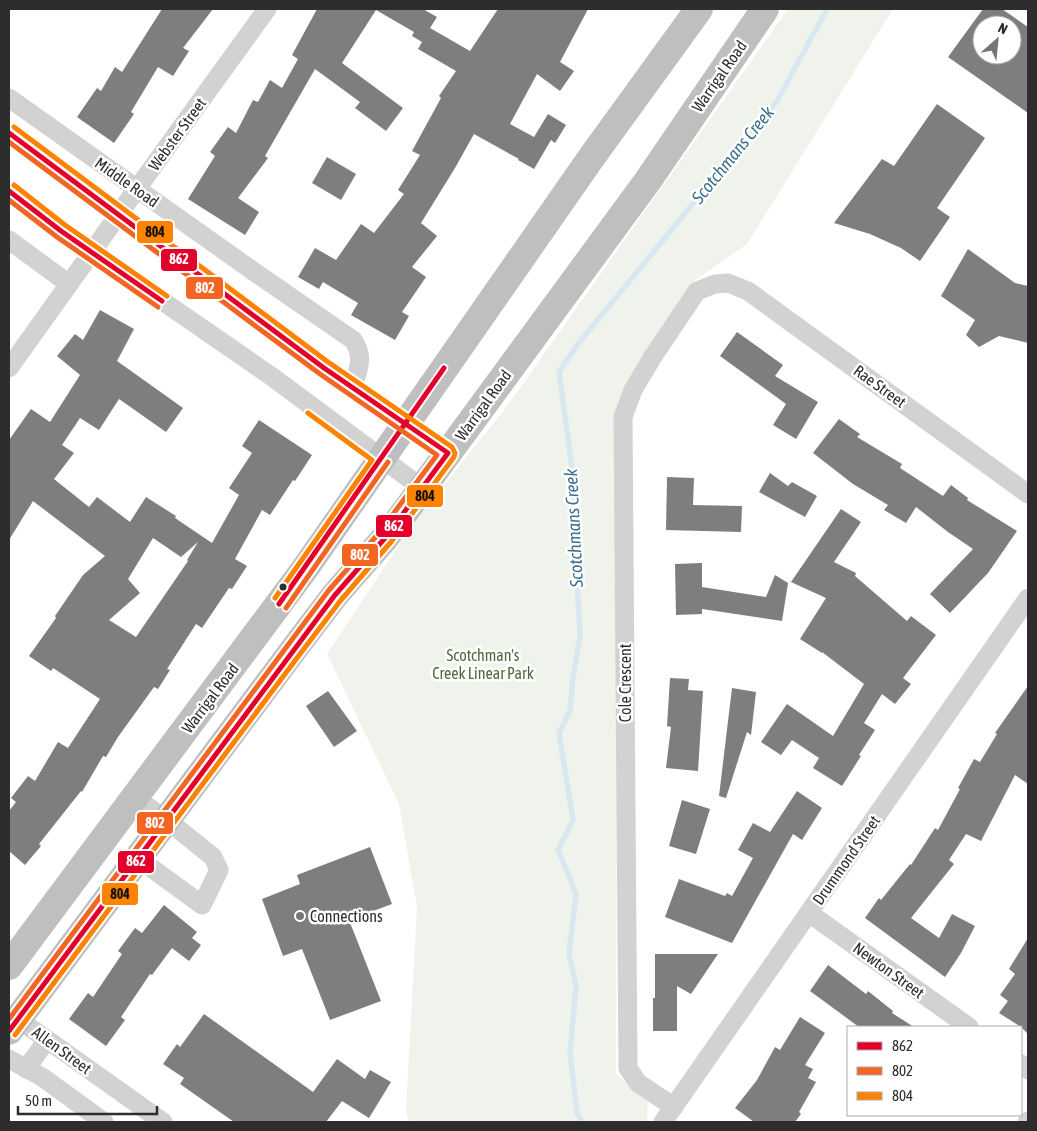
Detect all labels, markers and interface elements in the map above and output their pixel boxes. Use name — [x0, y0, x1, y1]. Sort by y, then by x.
north arrow — [972, 15, 1022, 65]
text: N — [996, 19, 1010, 37]
street label: Warrigal Road — [688, 37, 751, 116]
street label: Webster Street — [145, 94, 210, 174]
water label: Scotchmans Creek — [686, 101, 779, 208]
street label: Middle Road — [92, 154, 162, 210]
line badge: 804 — [136, 220, 174, 244]
text: 804 — [145, 224, 165, 240]
line badge: 862 — [160, 248, 198, 272]
text: 862 — [169, 251, 189, 267]
line badge: 802 — [185, 276, 224, 300]
text: 802 — [195, 280, 215, 296]
street label: Rae Street — [850, 361, 910, 411]
street label: Warrigal Road — [451, 366, 515, 444]
water label: Scotchmans Creek — [560, 467, 587, 589]
line badge: 804 — [406, 484, 444, 508]
text: 804 — [415, 488, 435, 504]
line badge: 862 — [375, 514, 413, 538]
text: 862 — [384, 518, 404, 534]
line badge: 802 — [341, 543, 379, 567]
text: 802 — [350, 547, 370, 563]
unlabelled marker — [278, 582, 288, 592]
street label: Cole Crescent — [616, 643, 634, 722]
park label: Scotchman's Creek Linear Park — [432, 646, 534, 682]
street label: Warrigal Road — [178, 660, 243, 737]
line badge: 802 — [136, 811, 174, 835]
street label: Drummond Street — [809, 812, 884, 908]
text: 802 — [145, 815, 165, 831]
line badge: 862 — [117, 850, 155, 874]
text: 862 — [126, 853, 146, 869]
line badge: 804 — [101, 882, 139, 906]
text: 804 — [110, 886, 130, 902]
place label: Connections — [310, 907, 383, 925]
marker: Connections — [294, 910, 306, 922]
street label: Newton Street — [850, 938, 928, 1002]
street label: Allen Street — [29, 1023, 95, 1078]
legend — [847, 1026, 1022, 1116]
text: 862 — [892, 1037, 913, 1054]
text: 802 — [892, 1062, 913, 1079]
scale bar — [18, 1084, 156, 1116]
text: 804 — [892, 1087, 913, 1104]
text: 50 m — [25, 1092, 52, 1109]

